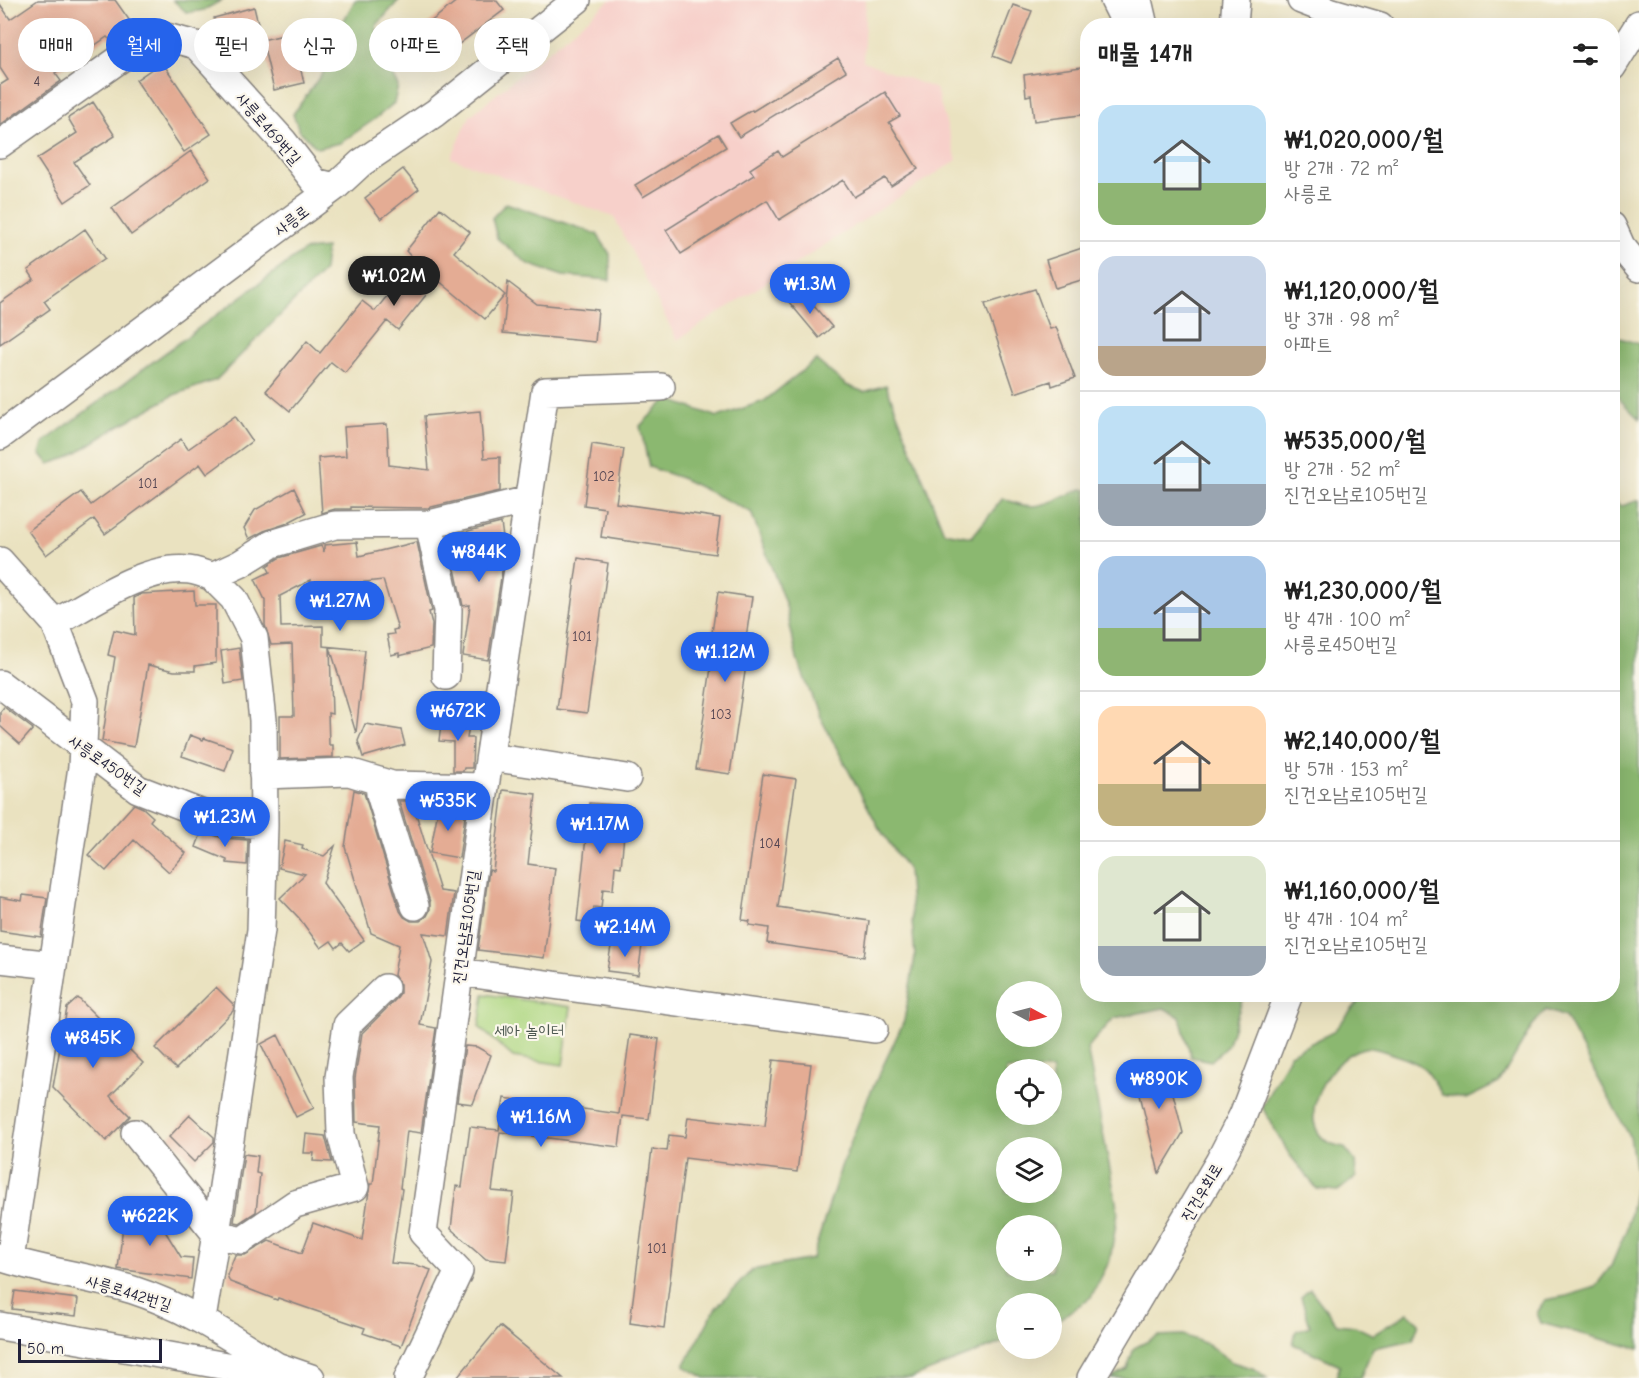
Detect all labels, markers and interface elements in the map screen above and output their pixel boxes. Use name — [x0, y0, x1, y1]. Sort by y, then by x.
chip: 매매 — [18, 18, 94, 72]
chip: 월세 — [106, 18, 182, 72]
chip: 필터 — [194, 18, 269, 72]
chip: 신규 — [281, 18, 357, 72]
chip: 아파트 — [369, 18, 462, 72]
chip: 주택 — [474, 18, 550, 72]
icon: filters — [1569, 38, 1602, 71]
text: 매물 14개 — [1098, 39, 1192, 69]
house number: 4 — [34, 73, 41, 90]
street label: 사릉로469번길 — [232, 89, 304, 168]
text: ₩1,020,000/월 — [1284, 125, 1443, 155]
icon: home — [1146, 129, 1218, 201]
text: 방 2개 · 72 m² — [1284, 157, 1398, 180]
text: 사릉로 — [1284, 182, 1332, 205]
street label: 사릉로 — [271, 202, 312, 240]
pin: ₩1.02M — [345, 256, 443, 307]
text: ₩1.02M — [362, 264, 426, 287]
pin: ₩1.3M — [768, 264, 852, 315]
text: ₩1.3M — [784, 272, 836, 295]
text: ₩1,120,000/월 — [1284, 276, 1438, 306]
icon: home — [1146, 280, 1218, 352]
text: 방 3개 · 98 m² — [1284, 308, 1399, 331]
text: 아파트 — [1284, 333, 1332, 356]
text: ₩535,000/월 — [1284, 426, 1426, 456]
icon: home — [1146, 430, 1218, 502]
text: 방 2개 · 52 m² — [1284, 458, 1400, 481]
house number: 102 — [593, 468, 615, 485]
house number: 101 — [138, 475, 158, 492]
text: 진건오남로105번길 — [1284, 483, 1428, 506]
pin: ₩844K — [437, 532, 521, 583]
text: ₩844K — [451, 540, 507, 563]
text: ₩1,230,000/월 — [1284, 576, 1441, 606]
icon: home — [1146, 580, 1218, 652]
pin: ₩1.27M — [291, 581, 389, 632]
text: ₩1.27M — [309, 589, 371, 612]
text: 방 4개 · 100 m² — [1284, 608, 1410, 631]
house number: 101 — [572, 628, 592, 645]
pin: ₩1.12M — [676, 632, 774, 683]
text: 사릉로450번길 — [1284, 633, 1397, 656]
text: ₩1.12M — [695, 640, 755, 663]
pin: ₩672K — [416, 691, 500, 742]
text: ₩672K — [430, 699, 486, 722]
house number: 103 — [710, 706, 732, 723]
text: ₩2,140,000/월 — [1284, 726, 1440, 756]
icon: home — [1146, 730, 1218, 802]
street label: 사릉로450번길 — [65, 731, 150, 798]
text: 방 5개 · 153 m² — [1284, 758, 1408, 781]
pin: ₩535K — [406, 781, 490, 832]
text: 진건오남로105번길 — [1284, 783, 1428, 806]
text: ₩535K — [419, 789, 477, 812]
pin: ₩1.23M — [176, 797, 274, 848]
pin: ₩1.17M — [551, 804, 649, 855]
text: ₩1.23M — [194, 805, 256, 828]
text: ₩1.17M — [570, 812, 630, 835]
house number: 104 — [760, 835, 781, 852]
street label: 진건오남로105번길 — [449, 869, 483, 985]
text: ₩1,160,000/월 — [1284, 876, 1439, 906]
icon: home — [1146, 880, 1218, 952]
pin: ₩2.14M — [576, 907, 674, 958]
text: 방 4개 · 104 m² — [1284, 908, 1407, 931]
text: ₩2.14M — [594, 915, 656, 938]
text: 진건오남로105번길 — [1284, 933, 1428, 956]
north arrow — [996, 981, 1062, 1047]
map controls — [996, 981, 1062, 1359]
pin: ₩845K — [51, 1018, 135, 1069]
park label: 세아 놀이터 — [494, 1022, 564, 1040]
text: ₩845K — [65, 1026, 121, 1049]
button: locate — [996, 1059, 1062, 1125]
pin: ₩890K — [1117, 1059, 1201, 1110]
text: ₩890K — [1130, 1067, 1188, 1090]
pin: ₩1.16M — [492, 1097, 590, 1148]
text: ₩1.16M — [511, 1105, 571, 1128]
button: layers — [996, 1137, 1062, 1203]
street label: 진건우회로 — [1178, 1160, 1226, 1225]
pin: ₩622K — [108, 1196, 192, 1247]
text: ₩622K — [122, 1204, 178, 1227]
button: + — [996, 1215, 1062, 1281]
house number: 101 — [647, 1240, 667, 1257]
street label: 사릉로442번길 — [84, 1271, 174, 1314]
button: − — [996, 1293, 1062, 1359]
scale bar — [18, 1336, 162, 1364]
text: 50 m — [27, 1340, 64, 1358]

